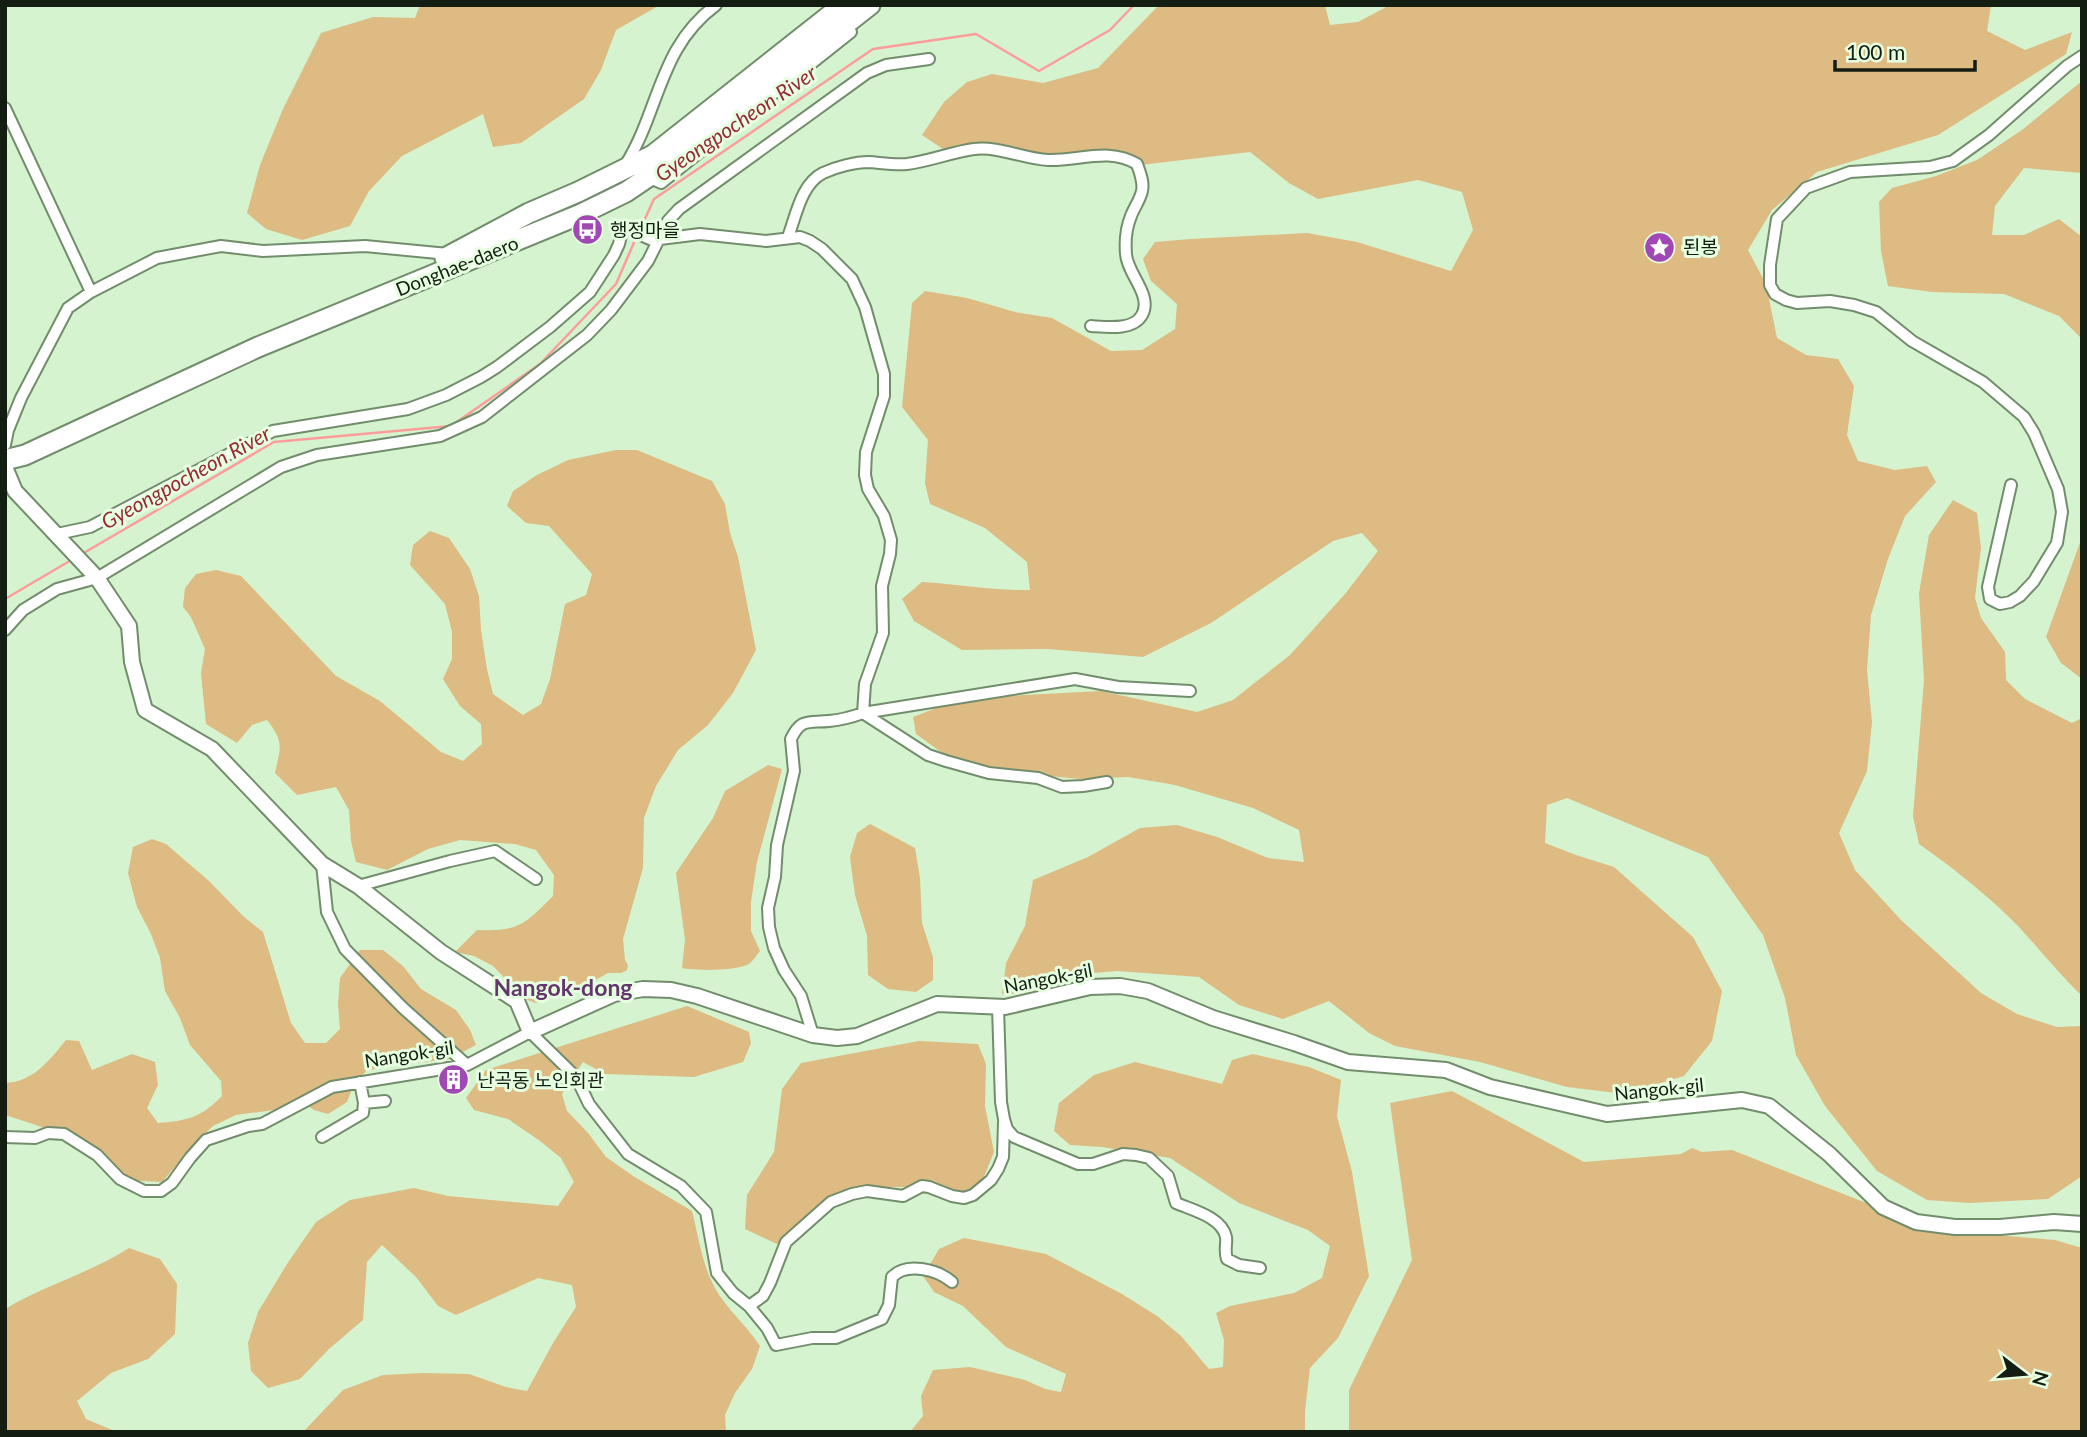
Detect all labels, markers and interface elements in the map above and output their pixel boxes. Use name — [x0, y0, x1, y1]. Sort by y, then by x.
scale bar — [1835, 28, 1975, 72]
text: 100 m — [1846, 39, 1905, 64]
water label: Gyeongpocheon River — [650, 59, 821, 186]
bus stop icon: 행정마을 — [570, 213, 604, 247]
place label: 행정마을 — [610, 218, 680, 241]
place icon: 된봉 — [1643, 230, 1677, 264]
street label: Donghae-daero — [392, 231, 521, 301]
place label: 된봉 — [1683, 235, 1718, 258]
water label: Gyeongpocheon River — [96, 419, 275, 534]
street label: Nangok-gil — [1002, 958, 1094, 997]
district label: Nangok-dong — [493, 973, 633, 1001]
street label: Nangok-gil — [363, 1035, 455, 1072]
building icon: 난곡동 노인회관 — [437, 1063, 471, 1097]
place label: 난곡동 노인회관 — [477, 1068, 604, 1091]
street label: Nangok-gil — [1613, 1072, 1705, 1105]
north arrow — [1989, 1339, 2059, 1409]
text: N — [2028, 1369, 2054, 1389]

